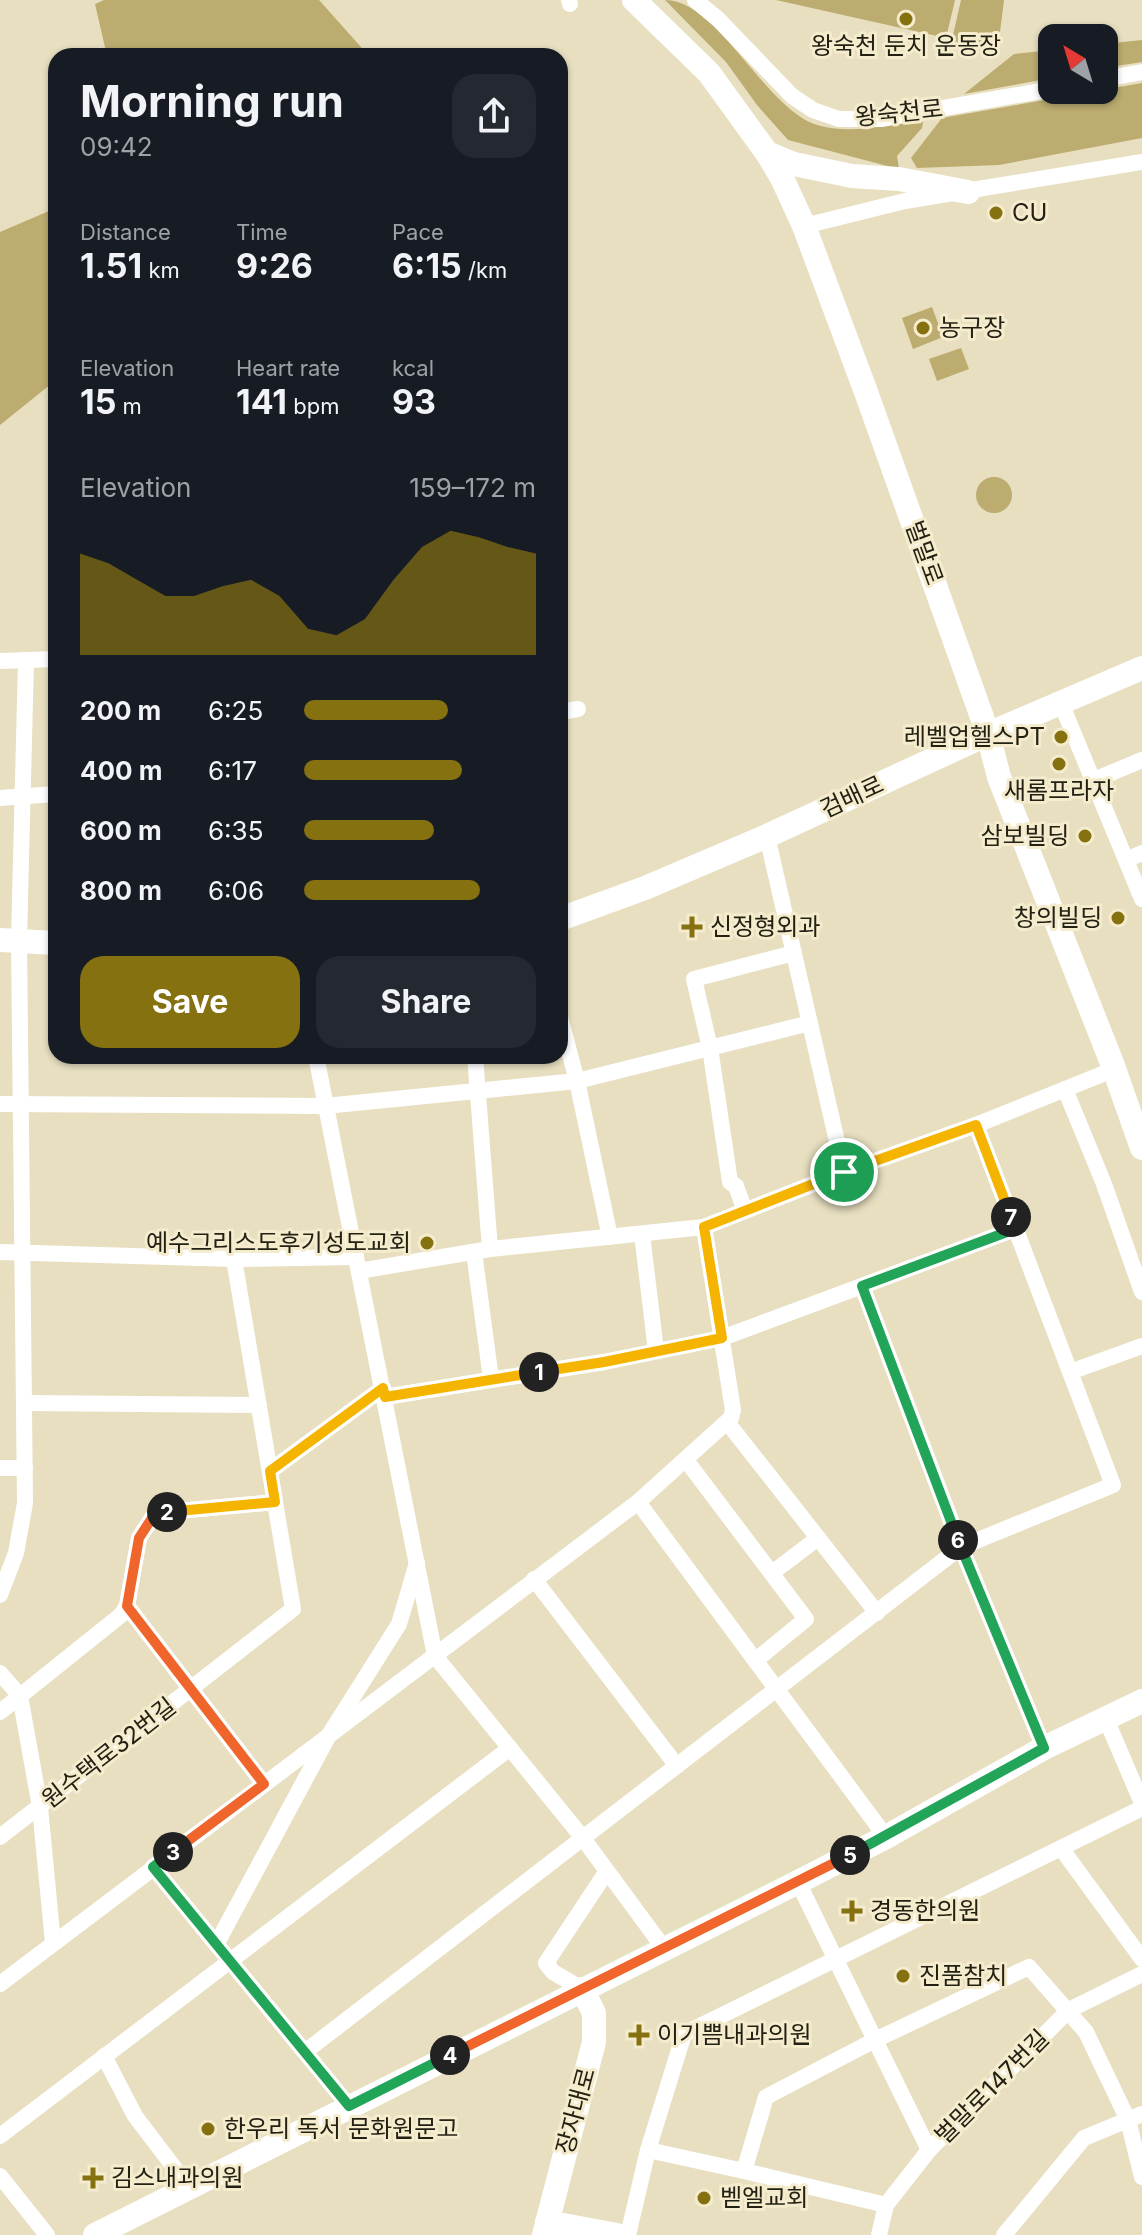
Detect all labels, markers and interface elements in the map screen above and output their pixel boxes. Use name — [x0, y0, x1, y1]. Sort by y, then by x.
marker: 왕숙천 둔치 운동장 — [897, 10, 915, 28]
north arrow — [1038, 24, 1118, 104]
map controls — [1038, 24, 1118, 104]
place label: 왕숙천 둔치 운동장 — [811, 31, 1001, 60]
text: Morning run — [80, 74, 344, 128]
button: share — [452, 74, 536, 158]
street label: 왕숙천로 — [854, 93, 944, 132]
text: 09:42 — [80, 131, 153, 162]
place label: CU — [1012, 198, 1047, 227]
marker: CU — [987, 204, 1005, 222]
text: Distance — [80, 219, 171, 245]
text: Time — [236, 219, 288, 245]
text: Pace — [392, 219, 444, 245]
text: 1.51 — [80, 245, 142, 286]
text: 9:26 — [236, 245, 313, 286]
text: 6:15 — [392, 245, 462, 286]
text: km — [142, 257, 180, 283]
text: /km — [462, 257, 507, 283]
place label: 농구장 — [939, 313, 1005, 342]
marker: 농구장 — [914, 319, 932, 337]
text: Elevation — [80, 355, 174, 381]
text: Heart rate — [236, 355, 340, 381]
text: kcal — [392, 355, 434, 381]
text: 15 — [80, 381, 116, 422]
text: 141 — [236, 381, 287, 422]
text: 93 — [392, 381, 436, 422]
text: m — [116, 393, 142, 419]
text: bpm — [287, 393, 339, 419]
text: Elevation — [80, 472, 191, 503]
text: 159–172 m — [409, 472, 536, 503]
street label: 벌말로 — [900, 517, 949, 589]
text: 200 m — [80, 695, 161, 726]
text: 6:25 — [208, 695, 263, 726]
place label: 레벨업헬스PT — [904, 722, 1045, 751]
marker: 레벨업헬스PT — [1052, 728, 1070, 746]
text: 400 m — [80, 755, 163, 786]
text: 6:17 — [208, 755, 257, 786]
marker: 새롬프라자 — [1050, 755, 1068, 773]
street label: 검배로 — [816, 769, 888, 824]
place label: 새롬프라자 — [1004, 776, 1114, 805]
text: 600 m — [80, 815, 162, 846]
text: 6:35 — [208, 815, 263, 846]
place label: 삼보빌딩 — [981, 821, 1069, 850]
marker: 삼보빌딩 — [1076, 827, 1094, 845]
text: 800 m — [80, 875, 162, 906]
text: 6:06 — [208, 875, 264, 906]
place label: 창의빌딩 — [1014, 903, 1102, 932]
marker: 창의빌딩 — [1109, 909, 1127, 927]
place label: 신정형외과 — [710, 912, 820, 941]
marker: 신정형외과 — [681, 916, 703, 938]
button: Save — [80, 956, 300, 1048]
button: Share — [316, 956, 536, 1048]
pin — [810, 1138, 878, 1206]
icon: arrive — [822, 1150, 866, 1194]
pin: 7 — [991, 1197, 1031, 1237]
text: 7 — [1005, 1204, 1017, 1230]
place label: 예수그리스도후기성도교회 — [146, 1228, 411, 1257]
marker: 예수그리스도후기성도교회 — [418, 1234, 436, 1252]
pin: 1 — [519, 1352, 559, 1392]
text: 1 — [534, 1359, 544, 1385]
pin: 2 — [147, 1492, 187, 1532]
text: 2 — [160, 1499, 174, 1525]
pin: 6 — [938, 1520, 978, 1560]
text: 6 — [951, 1527, 965, 1553]
street label: 원수택로32번길 — [36, 1691, 181, 1814]
pin: 3 — [153, 1832, 193, 1872]
pin: 5 — [830, 1835, 870, 1875]
text: 3 — [166, 1839, 180, 1865]
text: 5 — [843, 1842, 857, 1868]
place label: 경동한의원 — [870, 1896, 980, 1925]
marker: 경동한의원 — [841, 1900, 863, 1922]
place label: 진품참치 — [919, 1961, 1007, 1990]
marker: 진품참치 — [894, 1967, 912, 1985]
place label: 이기쁨내과의원 — [657, 2020, 812, 2049]
marker: 이기쁨내과의원 — [628, 2024, 650, 2046]
street label: 벌말로147번길 — [929, 2024, 1055, 2150]
pin: 4 — [430, 2035, 470, 2075]
text: 4 — [443, 2042, 457, 2068]
street label: 장자대로 — [550, 2064, 601, 2157]
place label: 한우리 독서 문화원문고 — [224, 2114, 458, 2143]
marker: 한우리 독서 문화원문고 — [199, 2120, 217, 2138]
place label: 김스내과의원 — [111, 2163, 243, 2192]
marker: 김스내과의원 — [82, 2167, 104, 2189]
place label: 벧엘교회 — [720, 2183, 808, 2212]
marker: 벧엘교회 — [695, 2189, 713, 2207]

